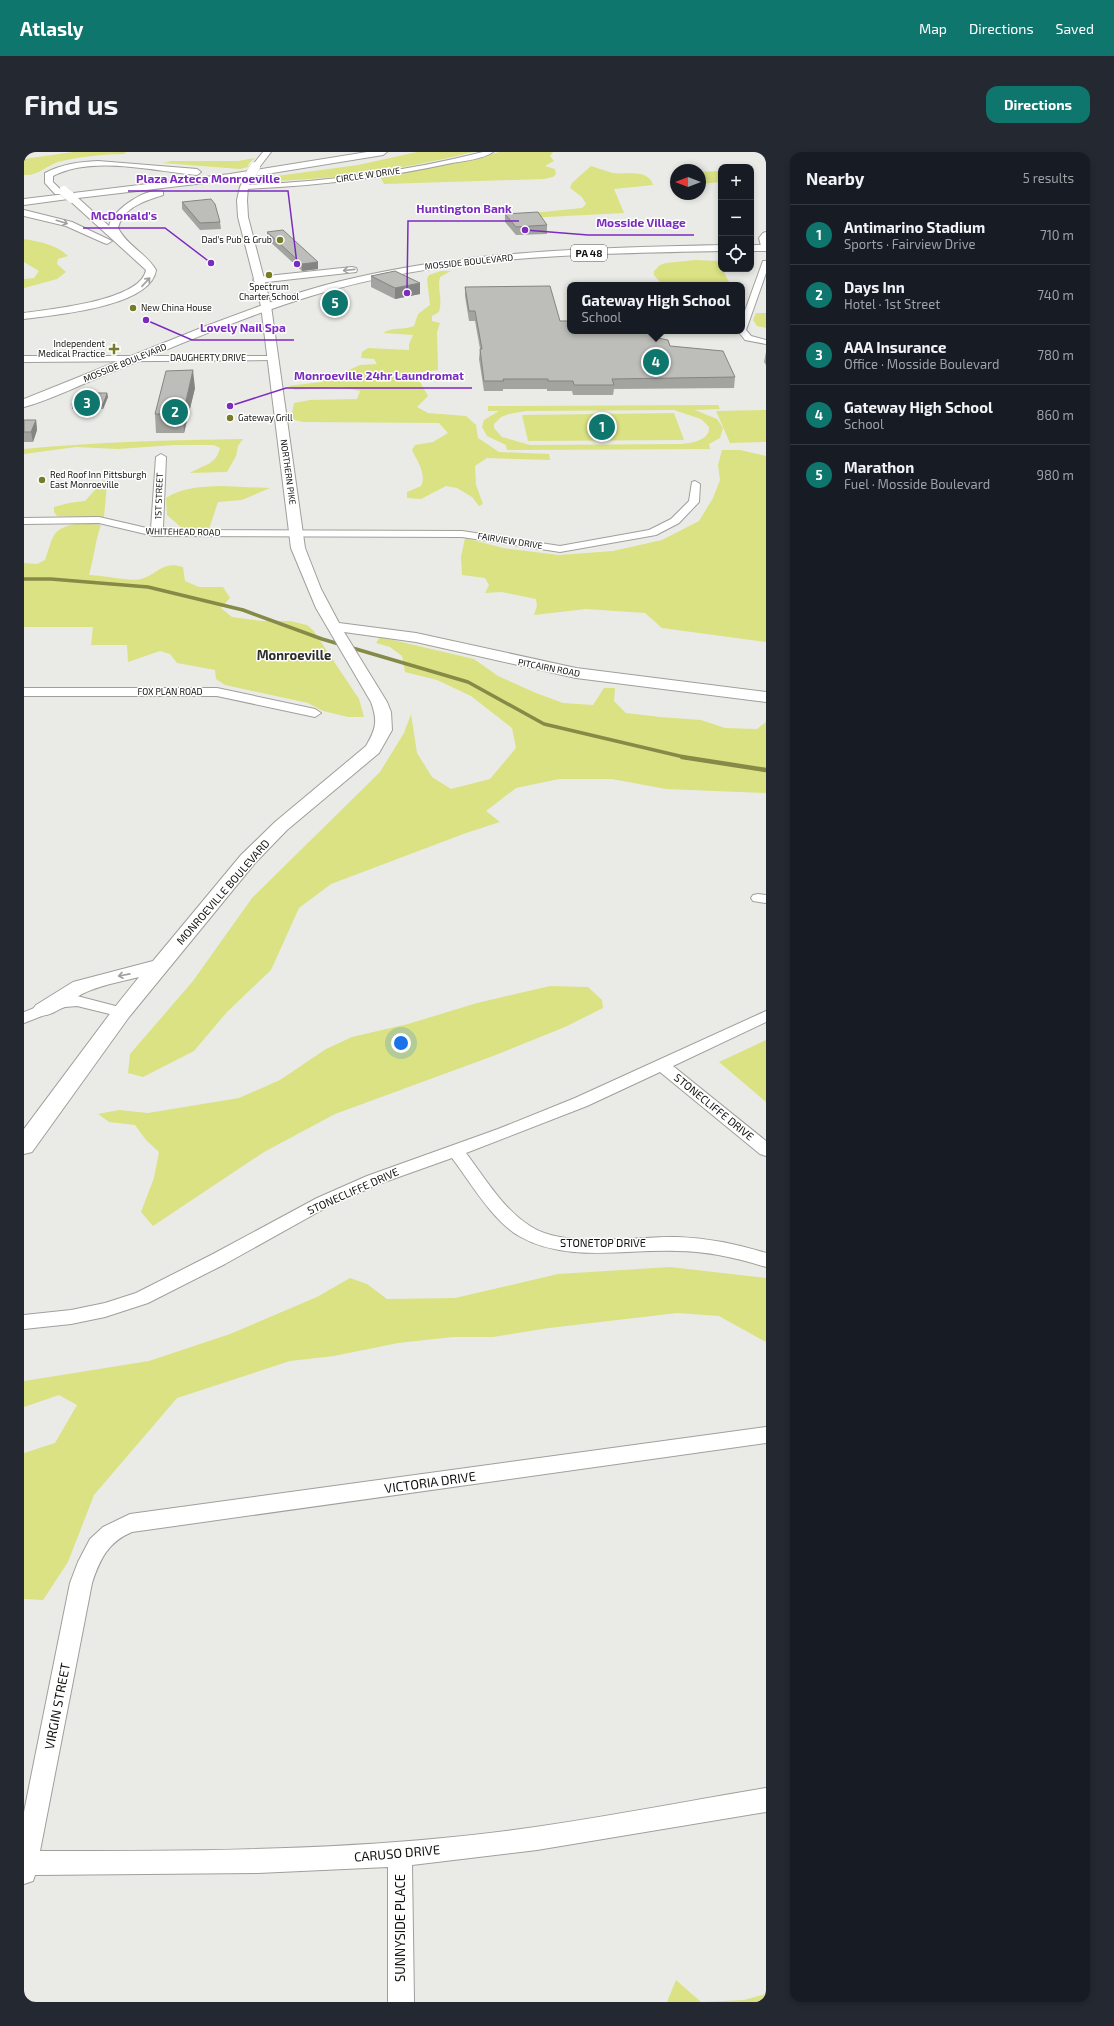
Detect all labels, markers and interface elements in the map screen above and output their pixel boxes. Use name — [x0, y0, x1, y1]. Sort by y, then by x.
text: Atlasly — [20, 17, 84, 40]
text: Map — [919, 20, 947, 37]
text: Directions — [969, 20, 1034, 37]
text: Saved — [1056, 20, 1094, 37]
button: Directions — [986, 86, 1090, 123]
text: Find us — [24, 87, 118, 121]
north arrow — [670, 164, 706, 200]
map controls — [718, 164, 754, 272]
button: + — [718, 164, 754, 200]
street label: CIRCLE W DRIVE — [335, 165, 401, 184]
callout: Plaza Azteca Monroeville — [128, 167, 288, 191]
text: Nearby — [806, 168, 864, 188]
text: 5 results — [1023, 170, 1074, 186]
text: Plaza Azteca Monroeville — [136, 171, 280, 185]
callout: Huntington Bank — [408, 197, 519, 221]
button: − — [718, 200, 754, 236]
text: Huntington Bank — [416, 201, 512, 215]
callout: McDonald's — [83, 204, 165, 228]
text: McDonald's — [91, 208, 157, 222]
callout: Mosside Village — [588, 211, 694, 235]
text: Mosside Village — [596, 215, 686, 229]
text: Antimarino Stadium — [844, 218, 985, 236]
one-way arrow — [55, 219, 68, 226]
text: 1 — [816, 227, 822, 243]
text: 710 m — [1040, 227, 1074, 243]
place label: Dad's Pub & Grub — [201, 234, 272, 245]
marker: Dad's Pub & Grub — [275, 235, 285, 245]
button: locate — [718, 236, 754, 272]
text: Sports · Fairview Drive — [844, 236, 975, 252]
road number: PA 48 — [571, 245, 607, 261]
street label: MOSSIDE BOULEVARD — [424, 251, 514, 272]
one-way arrow — [343, 267, 356, 274]
marker: Spectrum Charter School — [264, 270, 274, 280]
one-way arrow — [141, 277, 150, 287]
text: Days Inn — [844, 278, 905, 296]
place label: Spectrum Charter School — [239, 281, 299, 302]
popup — [567, 282, 745, 334]
text: 2 — [815, 287, 823, 303]
text: 740 m — [1037, 287, 1074, 303]
pin: 5 — [322, 288, 348, 318]
text: Gateway High School — [582, 291, 730, 309]
text: Hotel · 1st Street — [844, 296, 940, 312]
place label: New China House — [141, 302, 212, 313]
marker: New China House — [128, 303, 138, 313]
text: School — [582, 309, 621, 325]
callout: Lovely Nail Spa — [192, 316, 294, 340]
text: Lovely Nail Spa — [200, 320, 286, 335]
place label: Independent Medical Practice — [38, 338, 106, 359]
text: AAA Insurance — [844, 338, 946, 356]
street label: MOSSIDE BOULEVARD — [82, 341, 168, 384]
marker: Independent Medical Practice — [108, 343, 120, 355]
pin: 4 — [643, 347, 669, 377]
text: 3 — [815, 347, 823, 363]
text: 780 m — [1037, 347, 1074, 363]
street label: DAUGHERTY DRIVE — [170, 352, 246, 363]
text: Office · Mosside Boulevard — [844, 356, 1000, 372]
callout: Monroeville 24hr Laundromat — [286, 364, 472, 388]
text: Monroeville 24hr Laundromat — [294, 368, 464, 382]
pin: 3 — [74, 388, 100, 418]
pin: 2 — [162, 397, 188, 427]
text: Gateway High School — [844, 398, 993, 416]
text: 4 — [815, 407, 823, 423]
text: 860 m — [1037, 407, 1074, 423]
place label: Gateway Grill — [238, 412, 293, 423]
pin: 1 — [589, 412, 615, 442]
marker: Gateway Grill — [225, 413, 235, 423]
text: School — [844, 416, 884, 432]
street label: NORTHERN PIKE — [278, 438, 299, 505]
text: Marathon — [844, 458, 914, 476]
text: 5 — [815, 467, 823, 483]
text: 980 m — [1037, 467, 1074, 483]
place label: Red Roof Inn Pittsburgh East Monroeville — [50, 469, 146, 490]
street label: 1ST STREET — [152, 472, 165, 520]
marker: Red Roof Inn Pittsburgh East Monroeville — [37, 475, 47, 485]
text: Fuel · Mosside Boulevard — [844, 476, 990, 492]
street label: WHITEHEAD ROAD — [145, 525, 221, 538]
street label: FAIRVIEW DRIVE — [477, 530, 543, 551]
district label: Monroeville — [257, 647, 331, 663]
street label: PITCAIRN ROAD — [517, 656, 581, 679]
street label: FOX PLAN ROAD — [137, 686, 203, 697]
street label: MONROEVILLE BOULEVARD — [173, 836, 272, 947]
one-way arrow — [117, 971, 130, 979]
your location — [391, 1033, 411, 1053]
street label: STONECLIFFE DRIVE — [672, 1070, 757, 1143]
street label: STONECLIFFE DRIVE — [305, 1165, 401, 1217]
street label: STONETOP DRIVE — [560, 1236, 646, 1249]
street label: VICTORIA DRIVE — [383, 1468, 477, 1496]
street label: VIRGIN STREET — [41, 1661, 73, 1751]
street label: CARUSO DRIVE — [353, 1841, 441, 1865]
street label: SUNNYSIDE PLACE — [392, 1874, 408, 1982]

